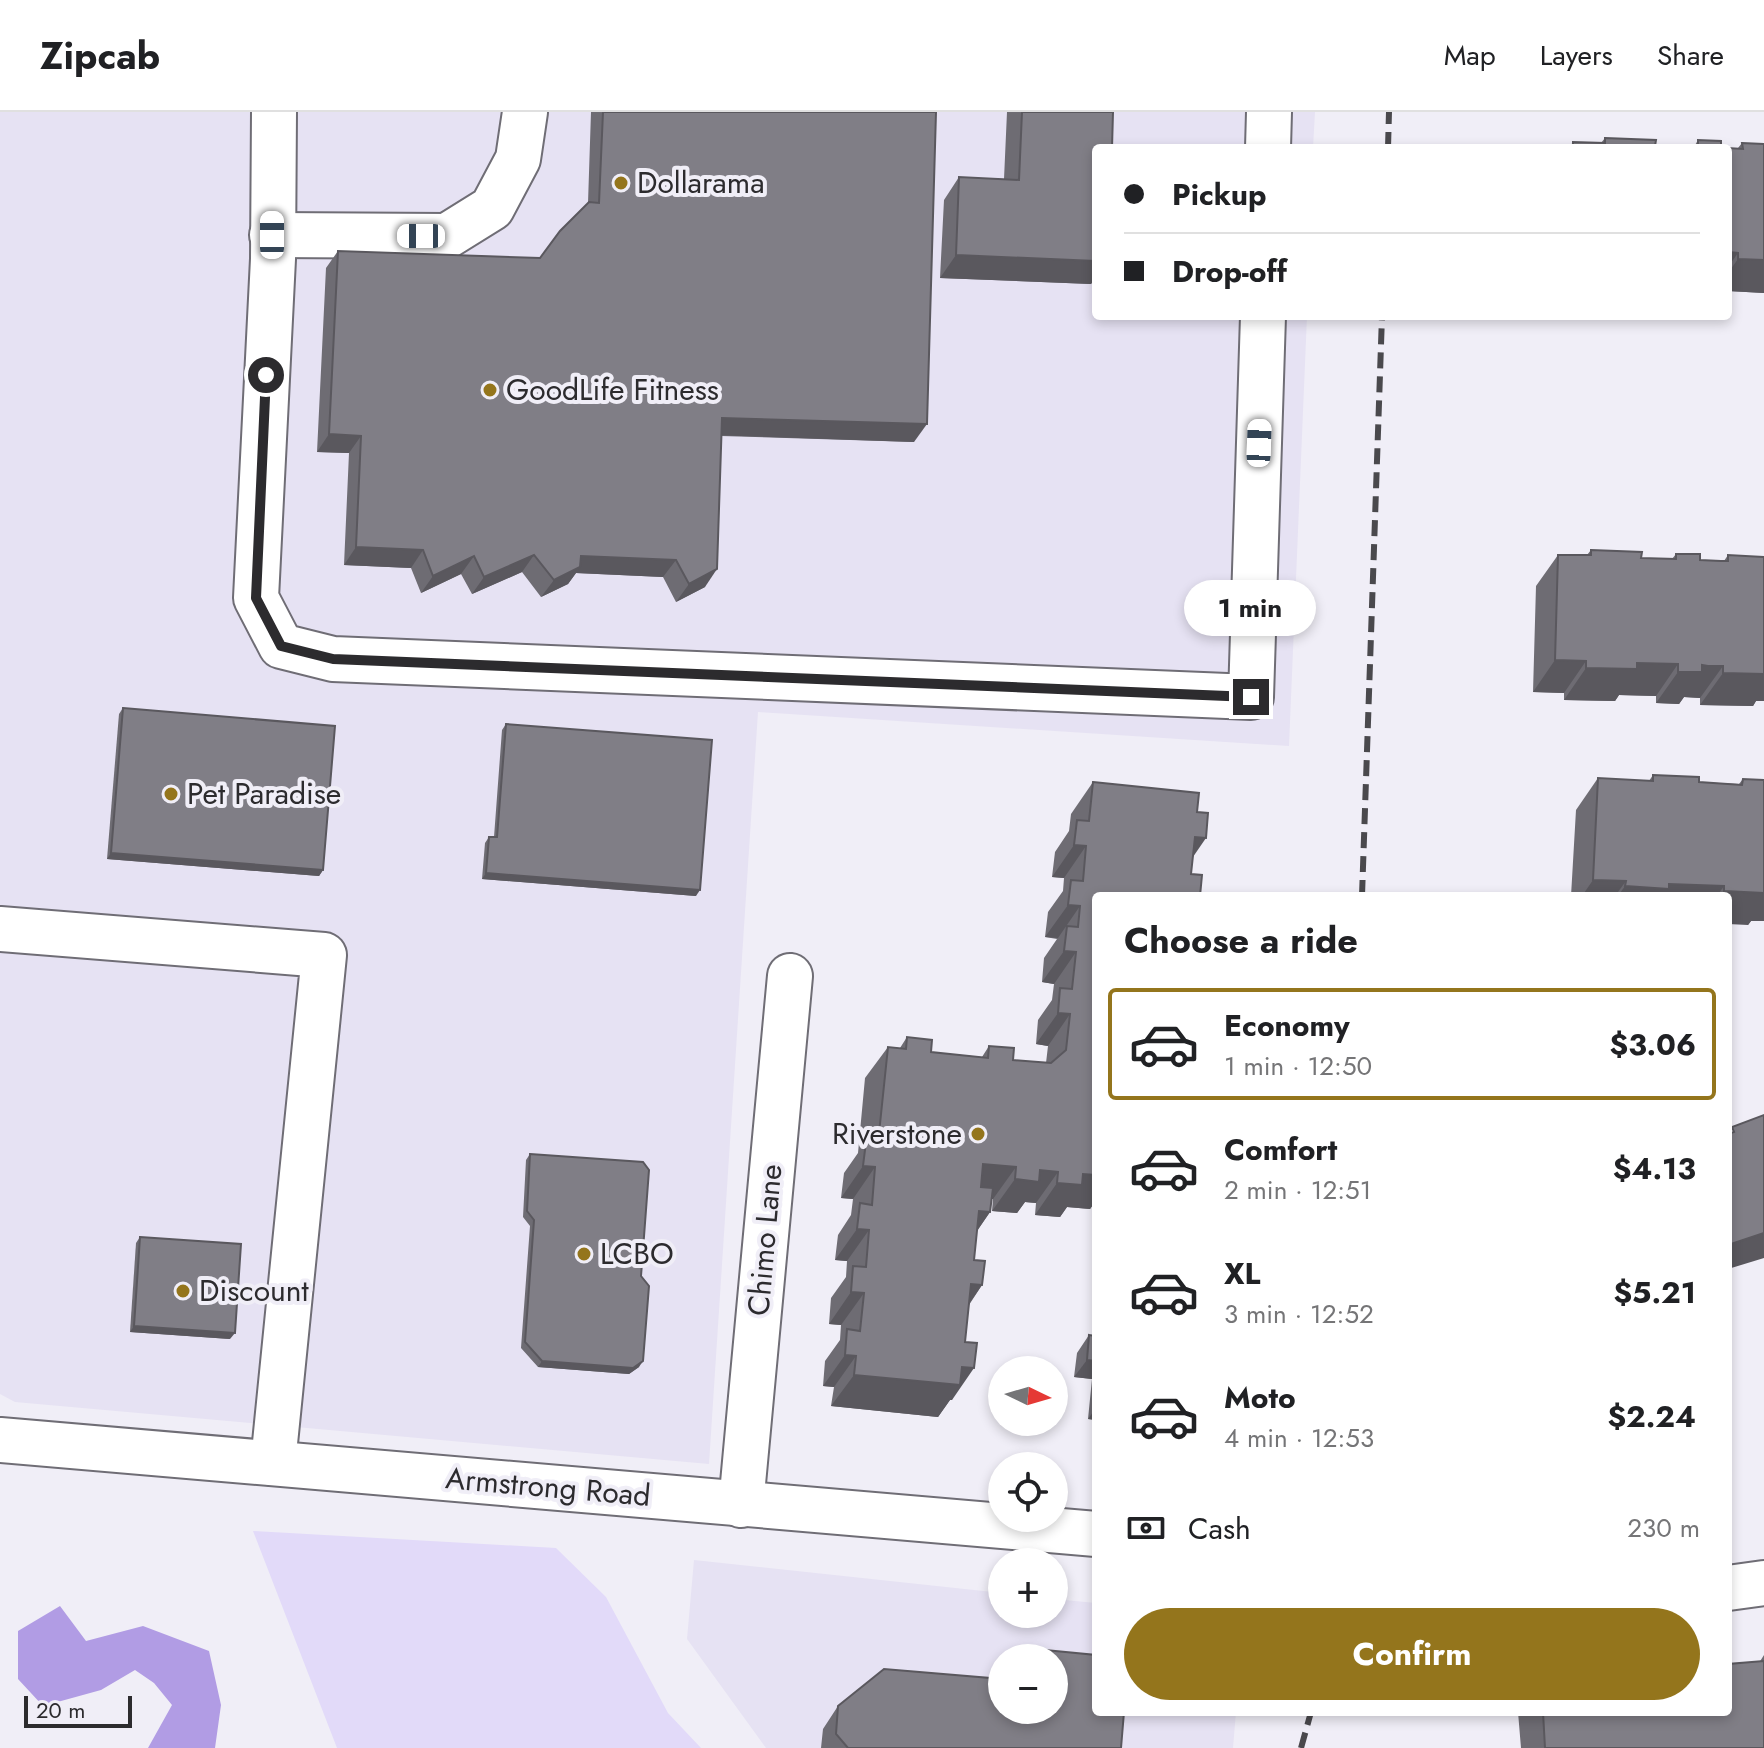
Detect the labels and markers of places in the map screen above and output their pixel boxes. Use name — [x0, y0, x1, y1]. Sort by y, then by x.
place label: Dollarama — [637, 161, 765, 204]
marker: Dollarama — [612, 174, 630, 192]
place label: GoodLife Fitness — [506, 368, 719, 411]
marker: GoodLife Fitness — [481, 381, 499, 399]
place label: Pet Paradise — [187, 772, 341, 815]
marker: Pet Paradise — [162, 785, 180, 803]
place label: Riverstone — [832, 1112, 962, 1155]
marker: Riverstone — [969, 1125, 987, 1143]
place label: LCBO — [600, 1232, 674, 1275]
marker: LCBO — [575, 1245, 593, 1263]
place label: Discount — [199, 1269, 310, 1312]
marker: Discount — [174, 1282, 192, 1300]

